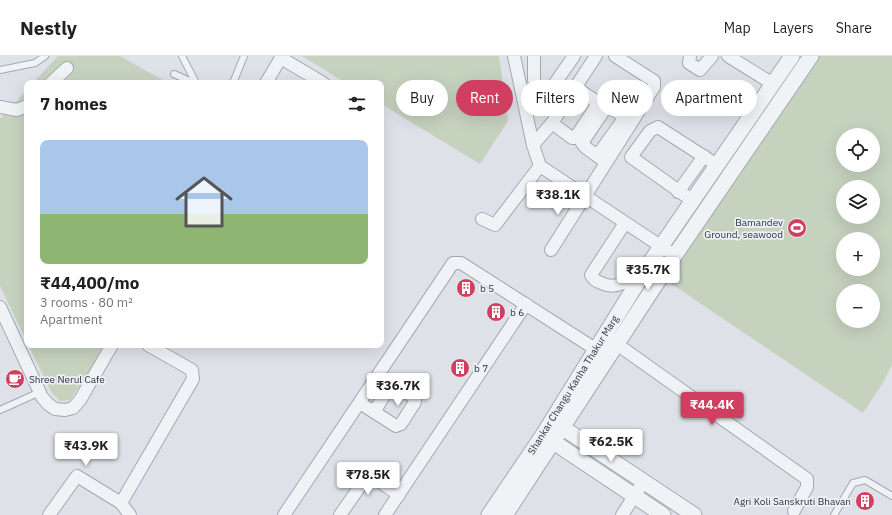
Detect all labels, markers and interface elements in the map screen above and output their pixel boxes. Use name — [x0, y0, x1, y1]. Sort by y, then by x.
text: Nestly — [20, 16, 77, 40]
text: Map — [724, 19, 751, 37]
text: Layers — [773, 19, 814, 37]
text: Share — [836, 19, 872, 37]
chip: Buy — [396, 80, 448, 116]
chip: Rent — [456, 80, 513, 116]
chip: Filters — [521, 80, 589, 116]
chip: New — [597, 80, 653, 116]
chip: Apartment — [661, 80, 757, 116]
text: 7 homes — [40, 93, 107, 115]
icon: filters — [346, 93, 368, 115]
map controls — [836, 128, 880, 328]
button: locate — [836, 128, 880, 172]
icon: home — [168, 166, 240, 238]
button: layers — [836, 180, 880, 224]
pin: ₹38.1K — [525, 182, 591, 216]
text: ₹38.1K — [536, 186, 580, 203]
place label: Bamandev Ground, seawood — [704, 216, 783, 241]
sports icon: Bamandev Ground, seawood — [786, 217, 808, 239]
button: + — [836, 232, 880, 276]
pin: ₹35.7K — [615, 257, 681, 291]
text: ₹35.7K — [626, 261, 670, 278]
text: ₹44,400/mo — [40, 272, 139, 294]
building icon: b 5 — [455, 277, 477, 299]
place label: b 5 — [480, 282, 494, 295]
button: − — [836, 284, 880, 328]
text: 3 rooms · 80 m² — [40, 294, 133, 311]
building icon: b 6 — [485, 301, 507, 323]
place label: b 6 — [510, 306, 524, 319]
text: Apartment — [40, 311, 103, 328]
street label: Shankar Changu Kanha Thakur Marg — [525, 312, 622, 457]
building icon: b 7 — [449, 357, 471, 379]
place label: b 7 — [474, 362, 488, 375]
cafe icon: Shree Nerul Cafe — [4, 368, 26, 390]
place label: Shree Nerul Cafe — [29, 373, 105, 386]
pin: ₹36.7K — [365, 373, 431, 407]
text: ₹36.7K — [376, 377, 420, 394]
pin: ₹44.4K — [679, 392, 745, 426]
text: ₹44.4K — [690, 396, 734, 413]
pin: ₹62.5K — [578, 429, 644, 463]
pin: ₹43.9K — [53, 433, 119, 467]
text: ₹62.5K — [589, 433, 633, 450]
text: ₹43.9K — [64, 437, 108, 454]
pin: ₹78.5K — [335, 462, 401, 496]
text: ₹78.5K — [346, 466, 390, 483]
building icon: Agri Koli Sanskruti Bhavan — [854, 490, 876, 512]
place label: Agri Koli Sanskruti Bhavan — [734, 495, 851, 508]

